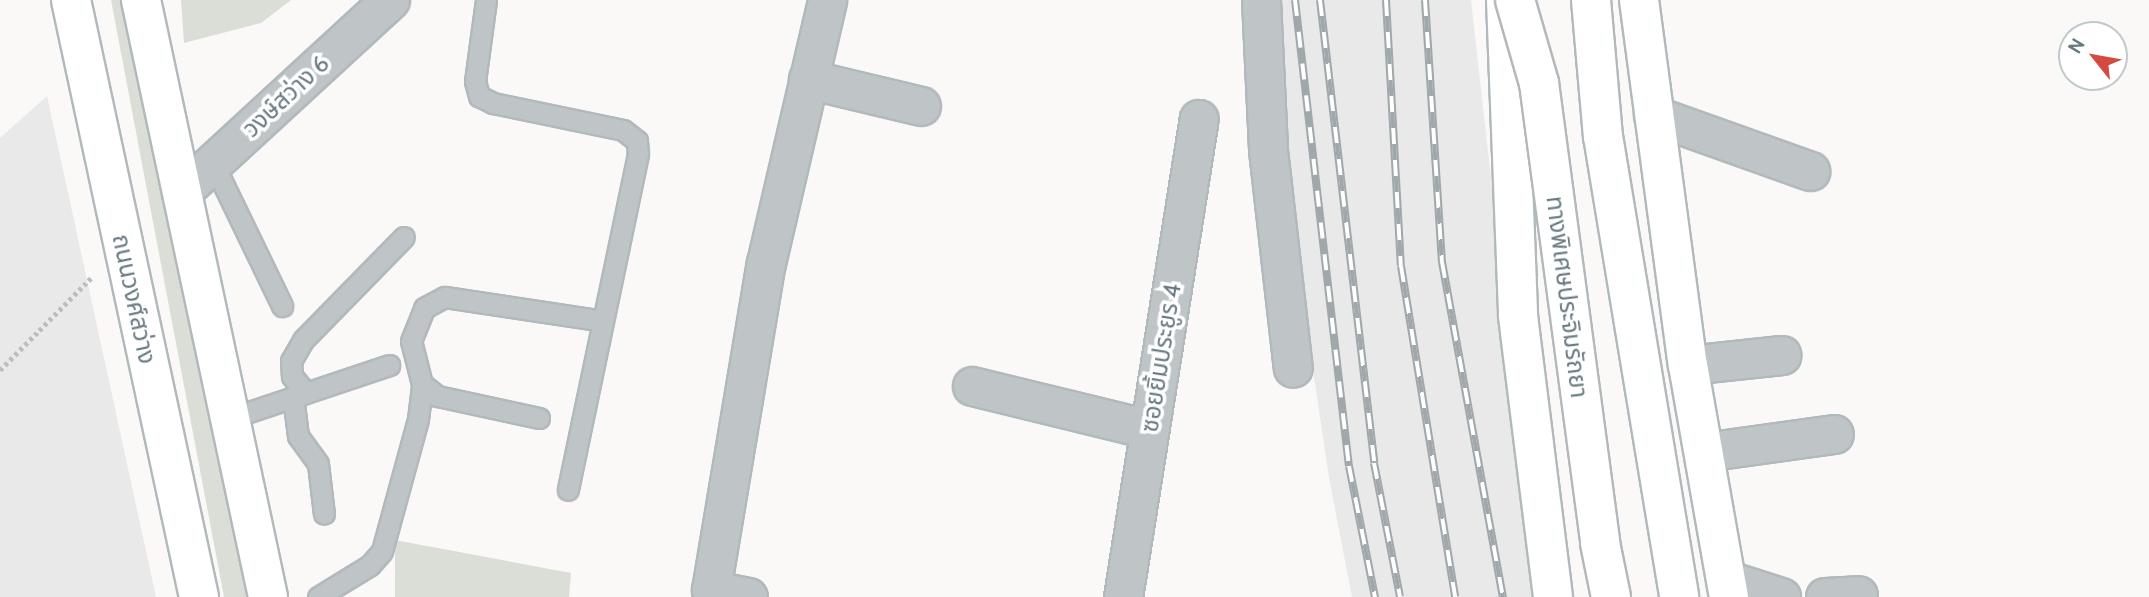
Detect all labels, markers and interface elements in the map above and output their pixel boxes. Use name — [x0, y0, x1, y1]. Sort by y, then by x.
north arrow — [2058, 21, 2128, 91]
text: N — [2063, 34, 2090, 58]
street label: วงษ์สว่าง 6 — [237, 49, 335, 143]
street label: ทางพิเศษประจิมรัถยา — [1540, 194, 1594, 400]
street label: ถนนวงศ์สว่าง — [106, 232, 162, 366]
street label: ซอยยิ้มประยูร 4 — [1135, 282, 1187, 434]

